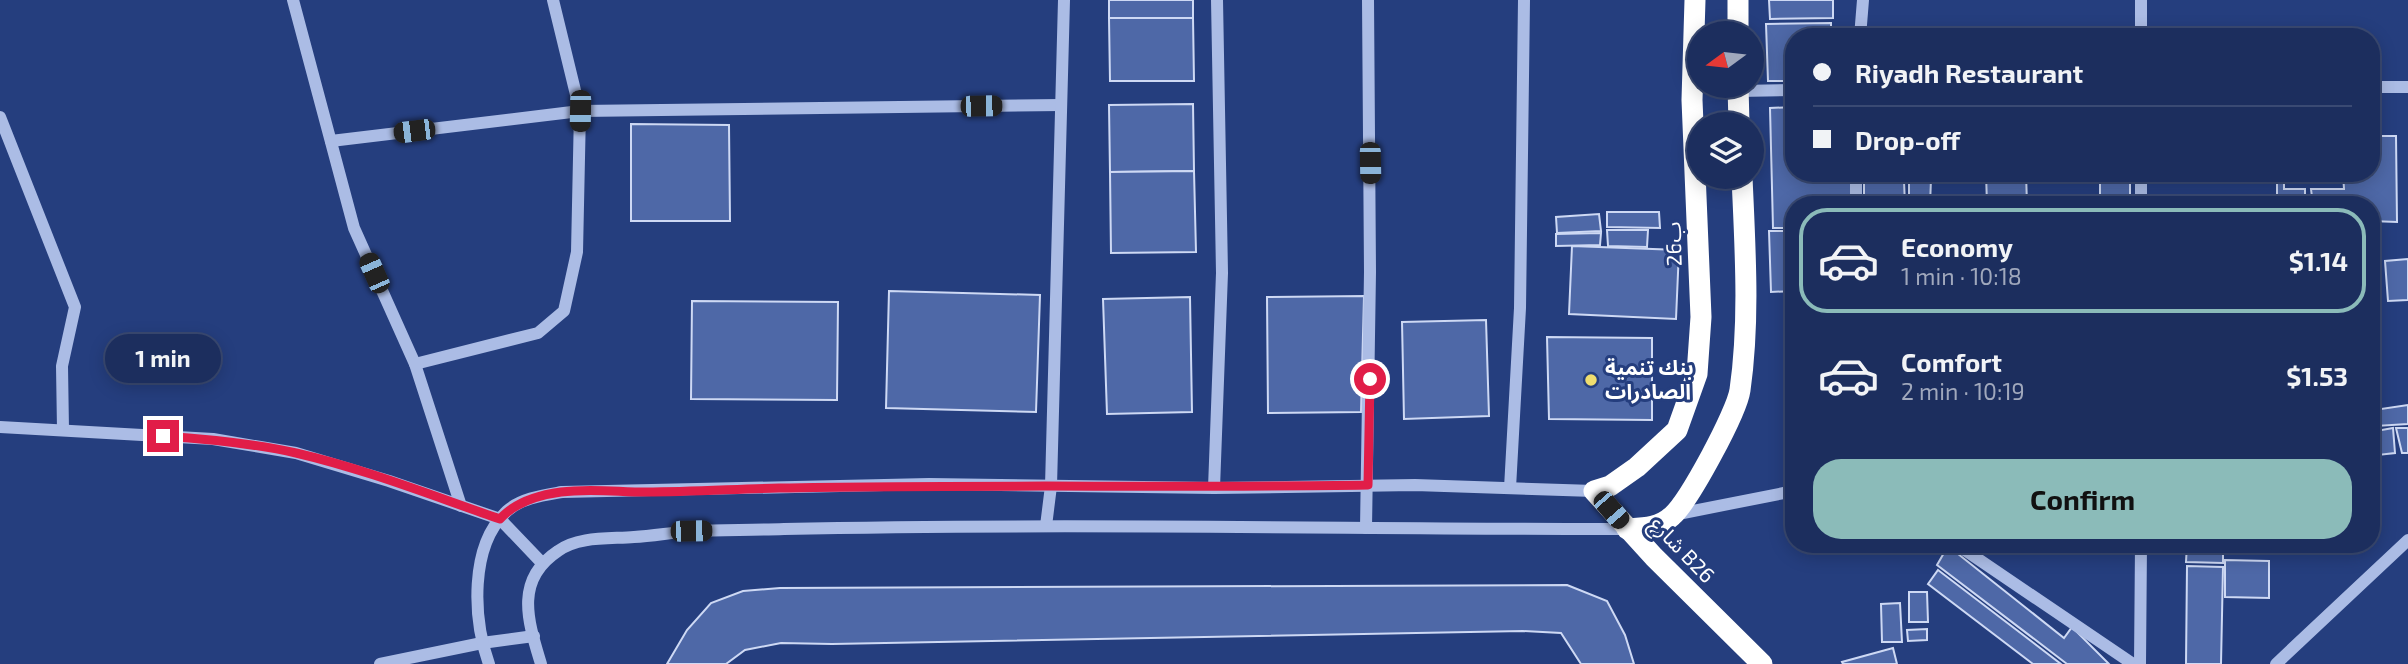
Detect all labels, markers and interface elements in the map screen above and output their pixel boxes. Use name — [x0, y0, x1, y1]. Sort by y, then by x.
north arrow — [1687, 21, 1764, 98]
map controls — [1687, 21, 1764, 189]
text: Riyadh Restaurant — [1855, 57, 2083, 88]
car — [570, 90, 591, 132]
car — [960, 95, 1003, 117]
button: layers — [1687, 112, 1764, 189]
car — [392, 118, 437, 144]
text: Drop-off — [1855, 124, 1960, 155]
car — [1360, 142, 1381, 184]
street label: 26ب — [1659, 221, 1686, 267]
icon: car — [1817, 229, 1880, 292]
text: Economy — [1901, 231, 2013, 262]
text: $1.14 — [2289, 245, 2348, 276]
car — [356, 250, 393, 296]
text: 1 min · 10:18 — [1901, 262, 2022, 290]
callout: 1 min — [105, 334, 221, 384]
text: 1 min — [135, 344, 191, 372]
icon: car — [1817, 344, 1880, 407]
text: Comfort — [1901, 346, 2002, 377]
place label: بنك تنمية الصادرات — [1605, 354, 1694, 404]
text: $1.53 — [2286, 360, 2348, 391]
route start — [1354, 363, 1386, 395]
marker: بنك تنمية الصادرات — [1583, 372, 1599, 388]
text: 2 min · 10:19 — [1901, 377, 2025, 405]
route end — [147, 420, 179, 452]
button: Confirm — [1813, 459, 2352, 539]
car — [1590, 487, 1633, 533]
street label: شارع B26 — [1643, 511, 1721, 590]
car — [670, 520, 713, 542]

